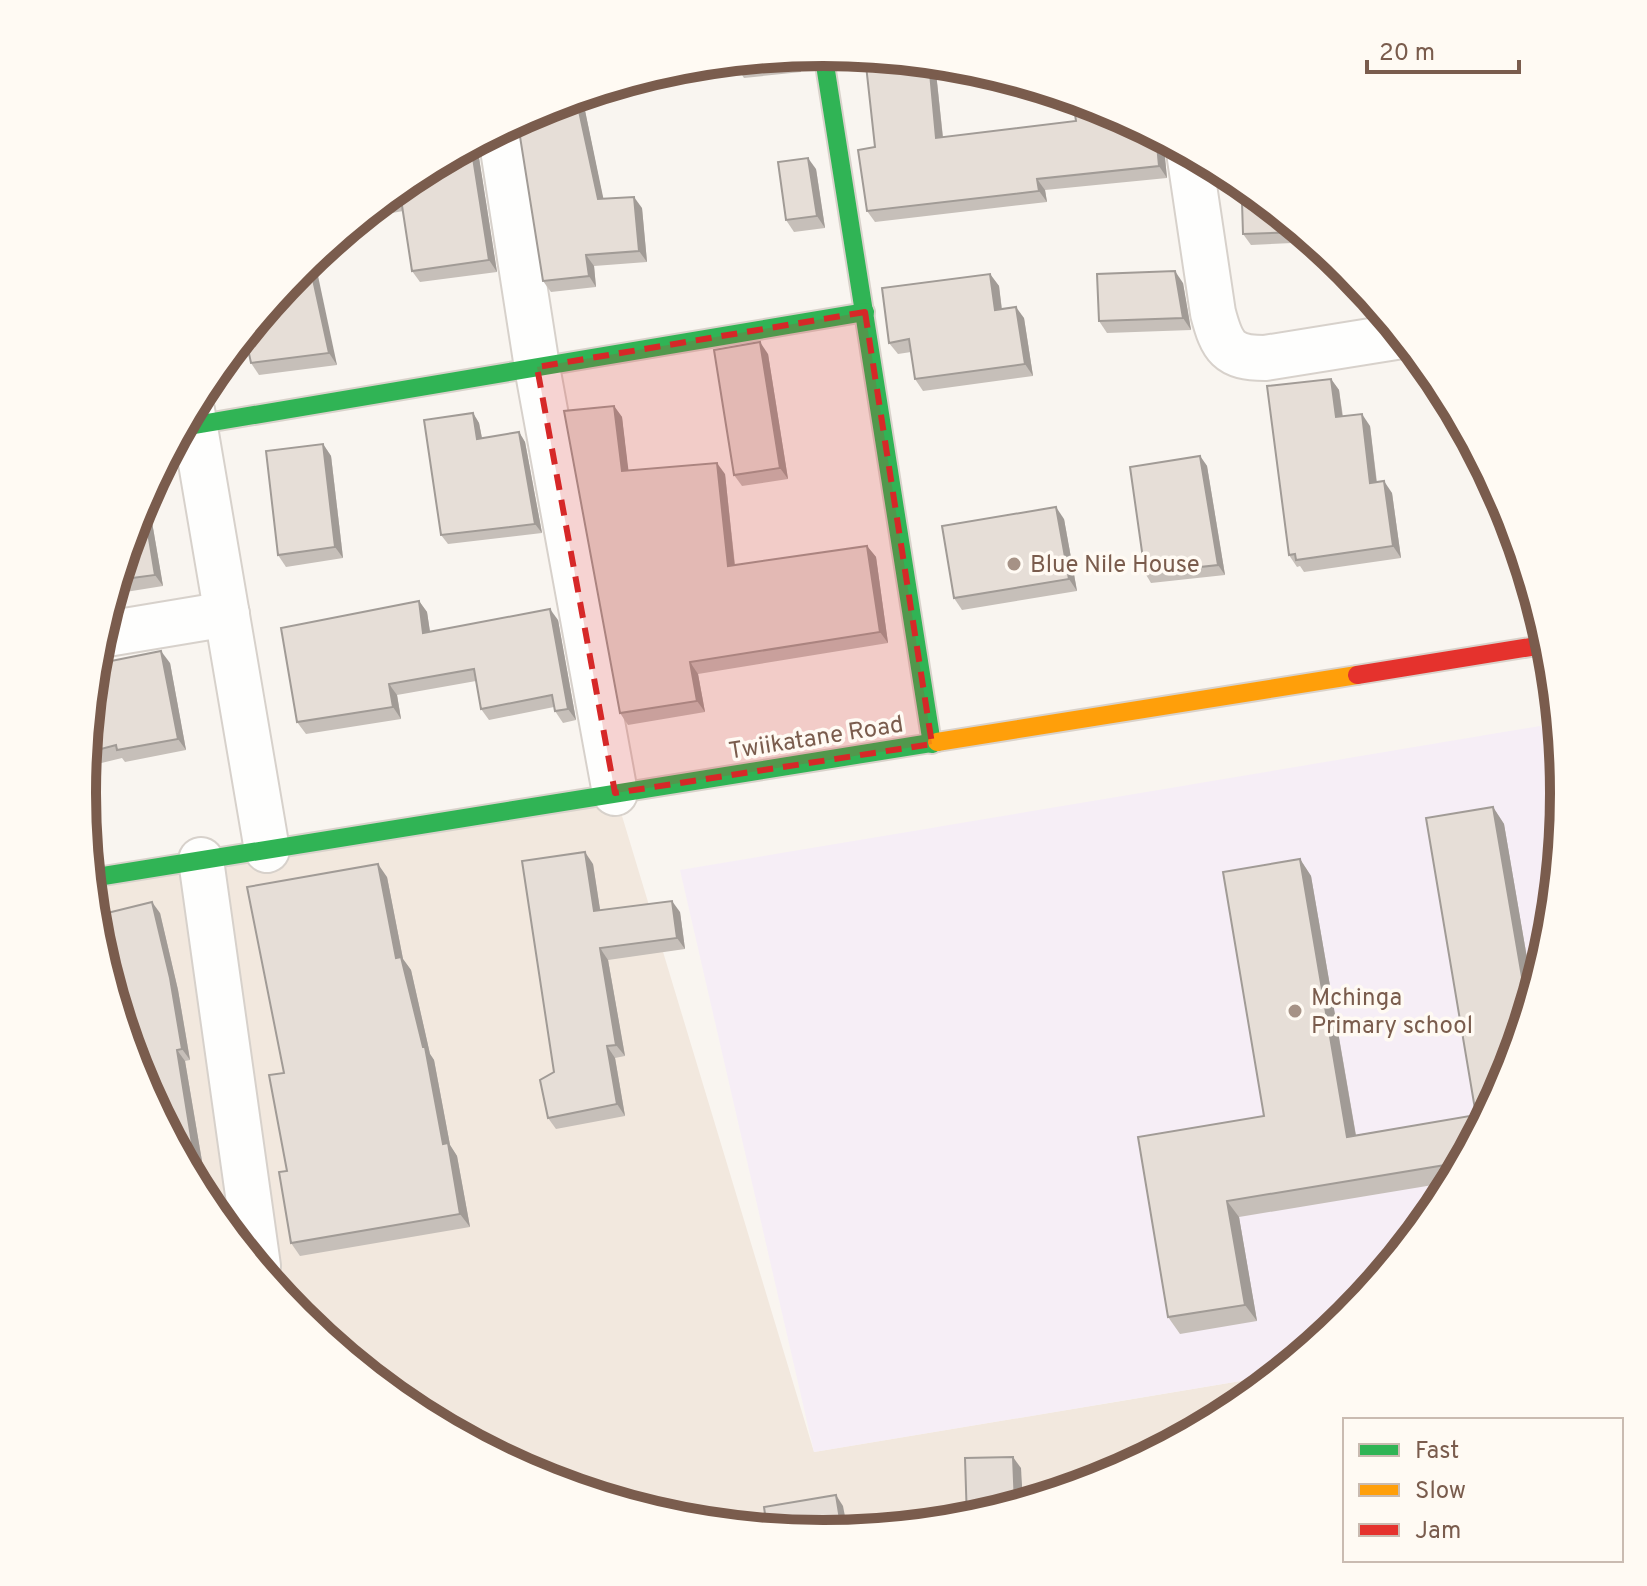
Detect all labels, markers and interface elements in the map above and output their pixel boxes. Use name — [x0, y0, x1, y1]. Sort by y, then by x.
scale bar — [1367, 24, 1519, 74]
text: 20 m — [1379, 39, 1435, 69]
place label: Blue Nile House — [1030, 551, 1200, 581]
marker: Blue Nile House — [1005, 555, 1023, 573]
street label: Twiikatane Road — [727, 710, 906, 768]
place label: Mchinga Primary school — [1311, 984, 1473, 1042]
marker: Mchinga Primary school — [1286, 1002, 1304, 1020]
legend — [1343, 1418, 1623, 1562]
text: Fast — [1415, 1437, 1459, 1467]
text: Slow — [1415, 1477, 1466, 1507]
text: Jam — [1415, 1517, 1461, 1547]

